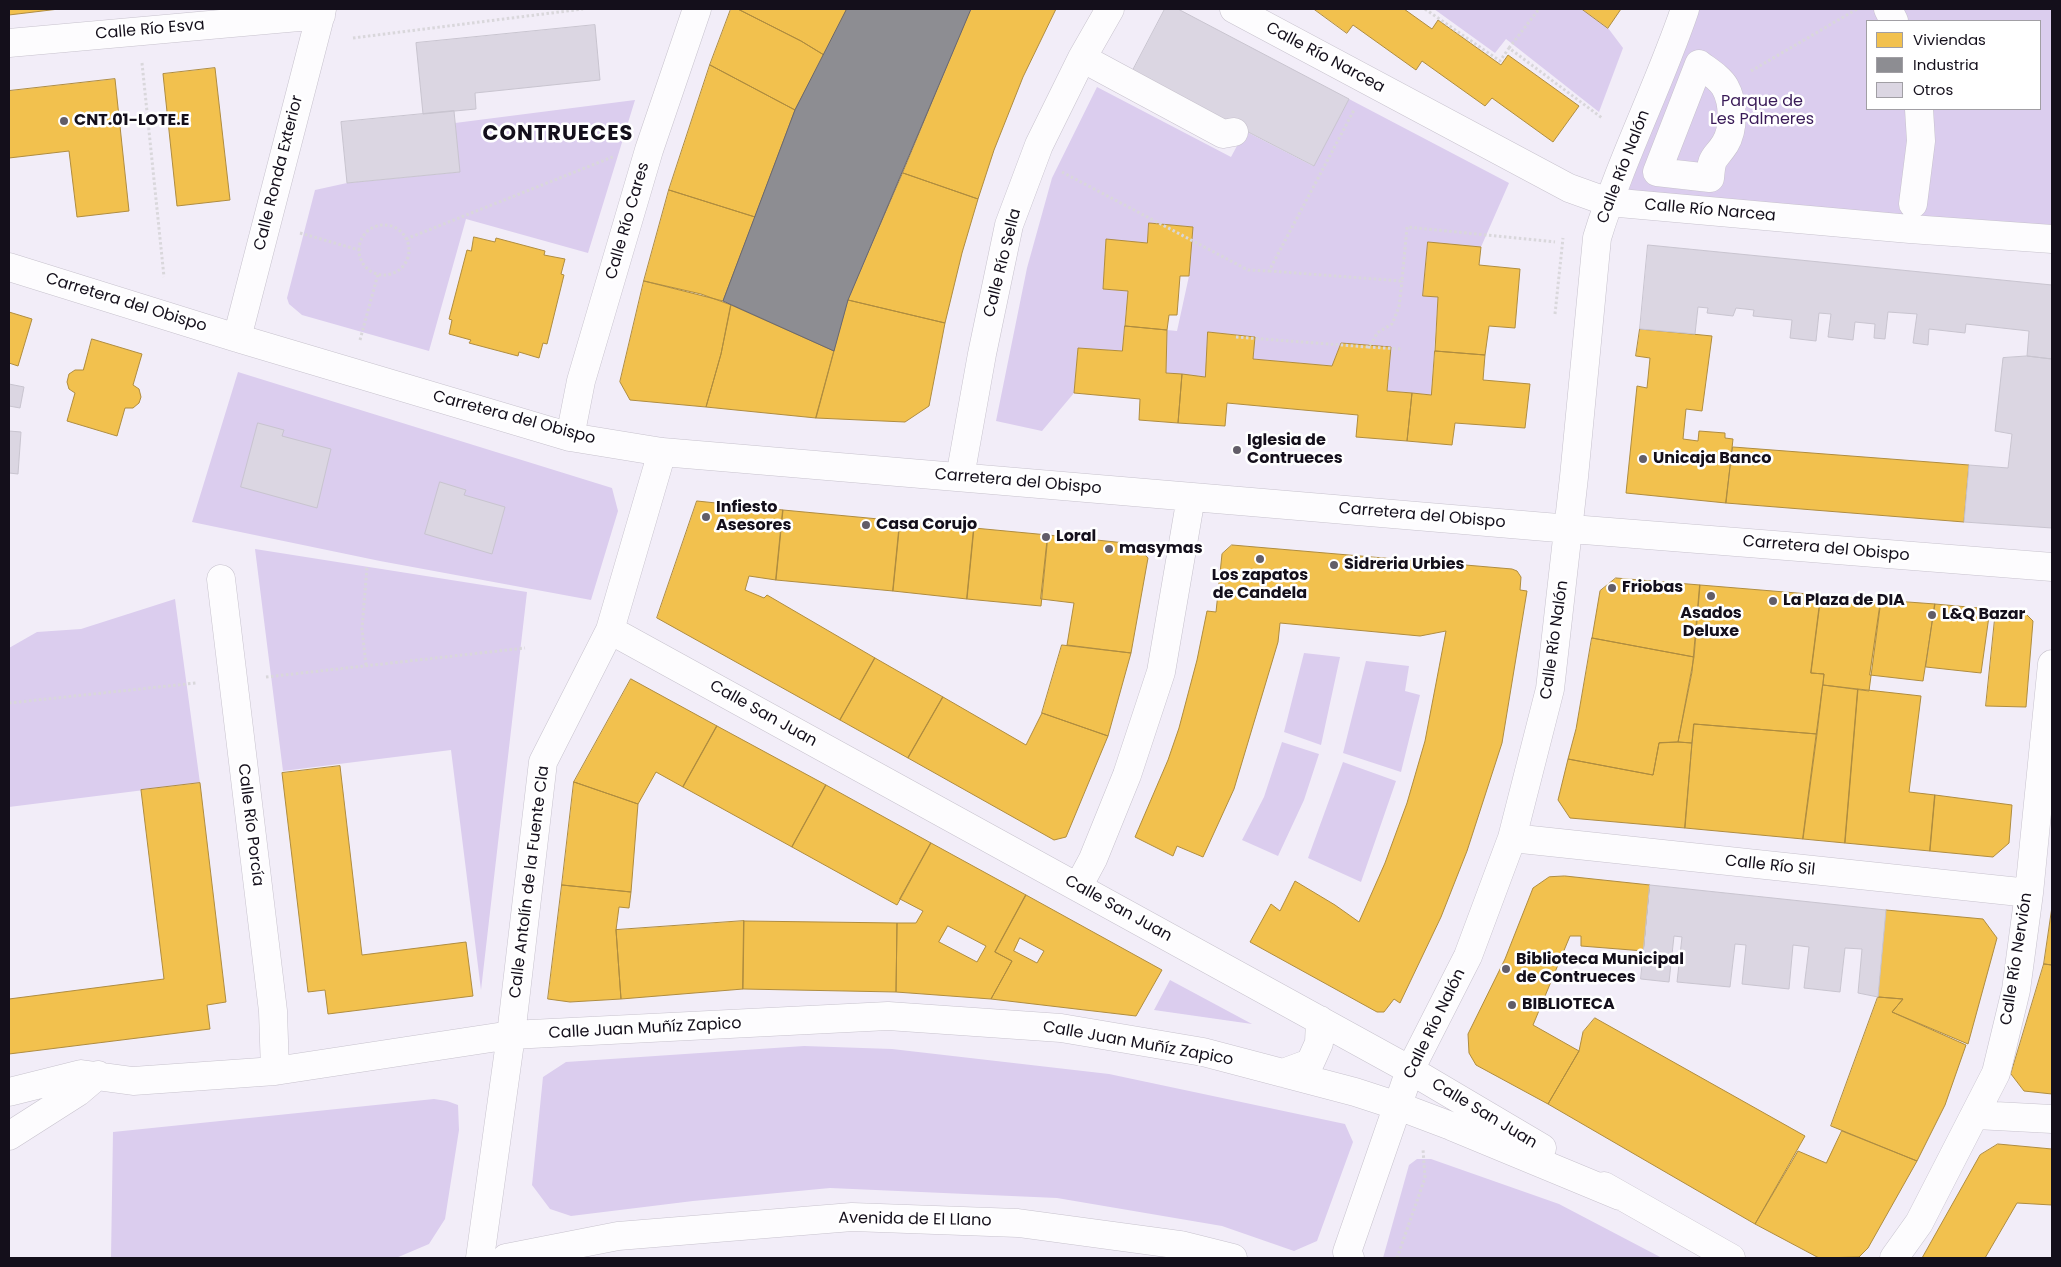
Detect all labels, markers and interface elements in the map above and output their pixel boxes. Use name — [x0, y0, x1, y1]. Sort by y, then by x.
street label: Calle Río Esva — [94, 16, 206, 44]
street label: Calle Río Narcea — [1262, 19, 1388, 97]
legend — [1866, 20, 2041, 110]
text: Viviendas — [1913, 29, 1986, 50]
text: Industria — [1913, 54, 1979, 75]
text: Otros — [1913, 79, 1953, 100]
park label: Parque de Les Palmeres — [1710, 92, 1814, 130]
street label: Calle Ronda Exterior — [250, 94, 308, 252]
street label: Calle Río Nalón — [1594, 108, 1654, 226]
place label: CNT.01-LOTE.E — [74, 111, 189, 131]
marker: CNT.01-LOTE.E — [58, 115, 70, 127]
district label: CONTRUECES — [481, 122, 635, 148]
street label: Calle Río Cares — [602, 160, 654, 282]
street label: Calle Río Narcea — [1643, 196, 1777, 226]
street label: Calle Río Sella — [980, 207, 1026, 319]
street label: Carretera del Obispo — [43, 269, 209, 337]
street label: Carretera del Obispo — [431, 387, 597, 449]
place label: Iglesia de Contrueces — [1247, 431, 1343, 469]
marker: Iglesia de Contrueces — [1231, 444, 1243, 456]
place label: Unicaja Banco — [1653, 449, 1771, 469]
marker: Unicaja Banco — [1637, 453, 1649, 465]
street label: Carretera del Obispo — [934, 465, 1102, 499]
place label: Infiesto Asesores — [716, 498, 791, 536]
street label: Carretera del Obispo — [1338, 499, 1506, 533]
marker: Infiesto Asesores — [700, 511, 712, 523]
place label: Casa Corujo — [876, 515, 977, 535]
marker: Casa Corujo — [860, 519, 872, 531]
place label: Loral — [1056, 527, 1096, 547]
marker: Loral — [1040, 531, 1052, 543]
street label: Carretera del Obispo — [1742, 532, 1910, 566]
place label: masymas — [1119, 539, 1203, 559]
marker: masymas — [1103, 543, 1115, 555]
marker: Los zapatos de Candela — [1254, 553, 1266, 565]
place label: Sidreria Urbies — [1344, 555, 1464, 575]
marker: Sidreria Urbies — [1328, 559, 1340, 571]
place label: Los zapatos de Candela — [1212, 566, 1308, 604]
place label: Friobas — [1622, 578, 1683, 598]
street label: Calle Río Nalón — [1537, 579, 1573, 701]
marker: Friobas — [1606, 582, 1618, 594]
marker: Asados Deluxe — [1705, 590, 1717, 602]
place label: La Plaza de DIA — [1783, 591, 1905, 611]
marker: La Plaza de DIA — [1767, 595, 1779, 607]
place label: Asados Deluxe — [1680, 604, 1742, 642]
place label: L&Q Bazar — [1942, 605, 2025, 625]
marker: L&Q Bazar — [1926, 609, 1938, 621]
street label: Calle San Juan — [706, 677, 820, 751]
street label: Calle Río Porcía — [233, 763, 267, 887]
street label: Calle Antolín de la Fuente Cla — [506, 765, 554, 999]
street label: Calle Río Sil — [1724, 852, 1816, 880]
street label: Calle San Juan — [1061, 872, 1175, 946]
street label: Calle Río Nervión — [1997, 891, 2037, 1027]
place label: Biblioteca Municipal de Contrueces — [1516, 950, 1684, 988]
marker: Biblioteca Municipal de Contrueces — [1500, 963, 1512, 975]
street label: Calle Río Nalón — [1400, 966, 1470, 1082]
place label: BIBLIOTECA — [1522, 995, 1615, 1015]
marker: BIBLIOTECA — [1506, 999, 1518, 1011]
street label: Calle Juan Muñíz Zapico — [548, 1014, 742, 1044]
street label: Calle Juan Muñíz Zapico — [1041, 1018, 1235, 1070]
street label: Calle San Juan — [1428, 1075, 1540, 1153]
street label: Avenida de El Llano — [838, 1209, 992, 1231]

